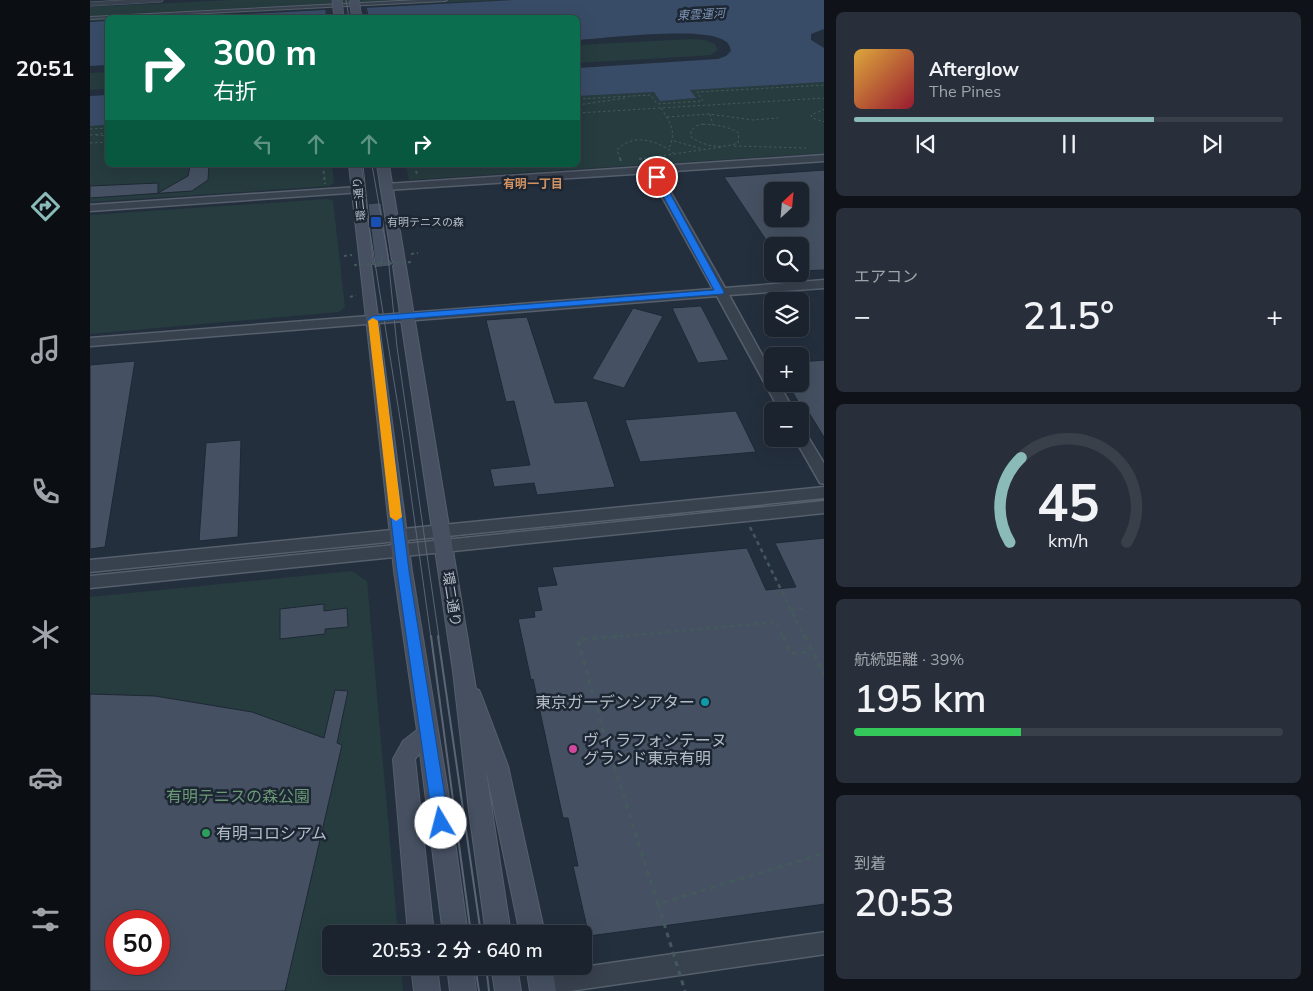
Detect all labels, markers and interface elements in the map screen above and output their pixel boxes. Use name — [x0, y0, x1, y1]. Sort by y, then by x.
water label: 東雲運河 — [677, 5, 727, 23]
text: 300 m — [213, 30, 317, 74]
icon: right — [130, 35, 195, 100]
text: 20:51 — [16, 54, 74, 82]
text: Afterglow — [929, 57, 1019, 81]
text: 右折 — [213, 77, 257, 105]
text: The Pines — [929, 81, 1001, 101]
icon: left — [249, 130, 277, 158]
icon: ahead — [302, 130, 330, 158]
icon: ahead — [355, 130, 383, 158]
icon: right — [408, 130, 436, 158]
icon: previous — [912, 130, 940, 158]
icon: pause — [1055, 130, 1083, 158]
icon: next — [1198, 130, 1226, 158]
pin — [636, 156, 678, 198]
icon: arrive — [643, 163, 671, 191]
street label: 環二通り — [350, 176, 368, 222]
district label: 有明一丁目 — [503, 176, 563, 191]
north arrow — [764, 182, 809, 228]
map controls — [764, 182, 809, 447]
icon: directions — [28, 189, 63, 224]
marker: 有明テニスの森 — [369, 215, 383, 229]
place label: 有明テニスの森 — [387, 215, 464, 229]
button: search — [764, 237, 809, 282]
text: エアコン — [854, 266, 918, 286]
text: 21.5° — [1023, 291, 1114, 339]
button: layers — [764, 292, 809, 337]
text: − — [854, 298, 871, 333]
text: + — [1266, 298, 1283, 333]
icon: music — [28, 332, 63, 367]
button: + — [764, 347, 809, 392]
button: − — [764, 402, 809, 447]
text: 45 — [1037, 469, 1100, 534]
icon: phone — [28, 474, 63, 509]
text: km/h — [1048, 529, 1089, 551]
street label: 環二通り — [439, 570, 465, 628]
icon: climate — [28, 617, 63, 652]
text: 航続距離 · 39% — [854, 649, 964, 669]
text: 195 km — [854, 674, 987, 722]
place label: 東京ガーデンシアター — [535, 692, 695, 712]
marker: 東京ガーデンシアター — [699, 696, 711, 708]
place label: ヴィラフォンテーヌ グランド東京有明 — [583, 730, 727, 768]
marker: ヴィラフォンテーヌ グランド東京有明 — [567, 743, 579, 755]
icon: car — [28, 760, 63, 795]
park label: 有明テニスの森公園 — [166, 786, 310, 806]
position arrow — [414, 796, 466, 848]
place label: 有明コロシアム — [216, 823, 327, 843]
marker: 有明コロシアム — [200, 827, 212, 839]
text: 到着 — [854, 853, 886, 873]
text: 20:53 — [854, 878, 954, 926]
icon: filters — [28, 902, 63, 937]
speed limit sign: 50 — [105, 910, 170, 975]
text: 20:53 · 2 分 · 640 m — [371, 938, 543, 962]

